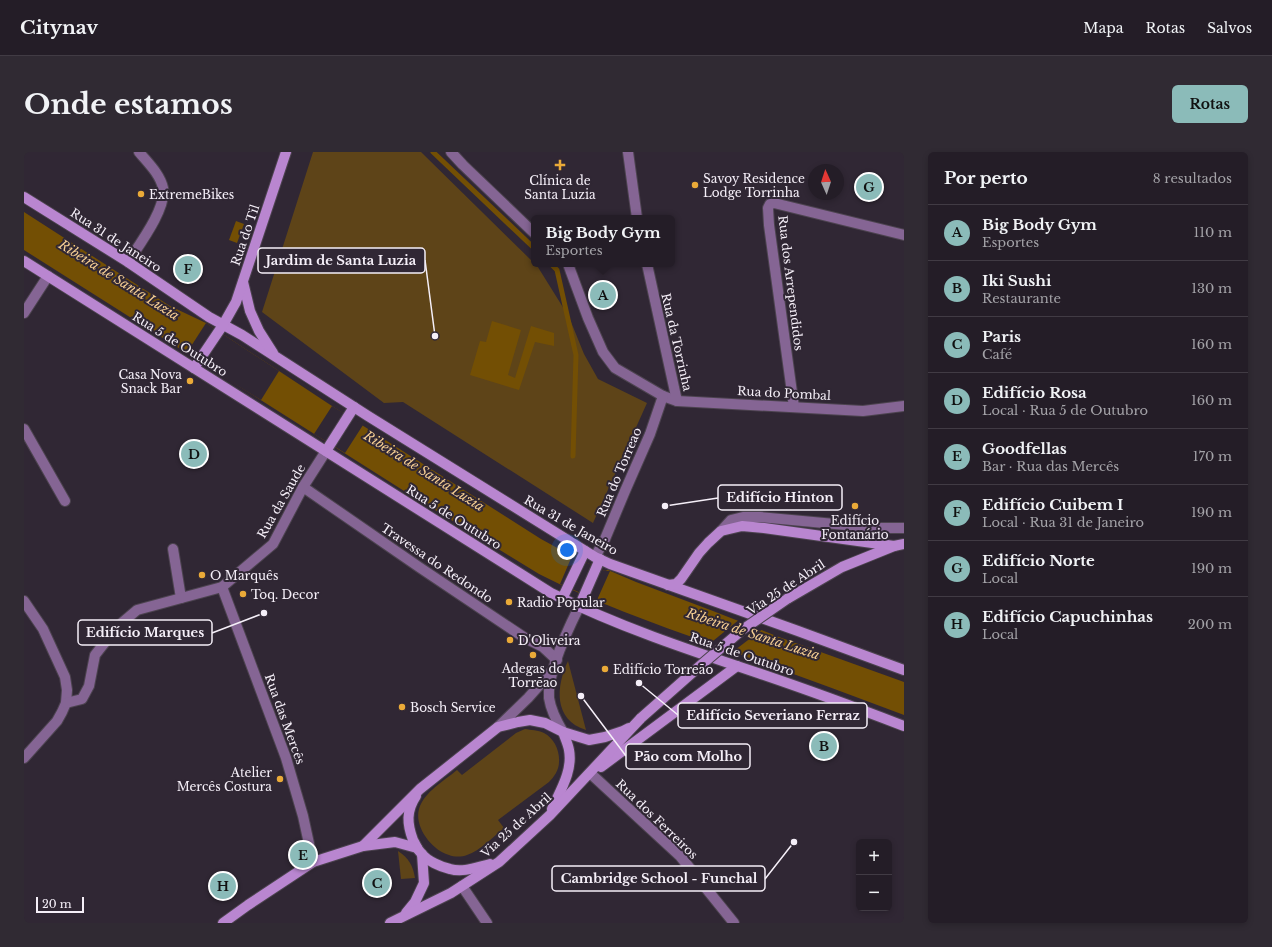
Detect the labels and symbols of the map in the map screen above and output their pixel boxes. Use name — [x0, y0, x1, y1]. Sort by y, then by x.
marker: Clínica de Santa Luzia — [554, 159, 566, 171]
north arrow — [808, 164, 844, 200]
place label: Savoy Residence Lodge Torrinha — [703, 171, 805, 200]
pin: G — [856, 172, 882, 202]
place label: Clínica de Santa Luzia — [524, 173, 596, 202]
marker: Savoy Residence Lodge Torrinha — [690, 180, 700, 190]
place label: ExtremeBikes — [149, 187, 234, 202]
marker: ExtremeBikes — [136, 189, 146, 199]
street label: Rua do Til — [228, 202, 262, 268]
street label: Rua 31 de Janeiro — [68, 205, 165, 275]
street label: Rua dos Arrependidos — [775, 215, 807, 351]
water label: Ribeira de Santa Luzia — [55, 235, 182, 324]
callout: Jardim de Santa Luzia — [258, 248, 425, 273]
text: Jardim de Santa Luzia — [263, 252, 417, 269]
pin: F — [175, 254, 201, 284]
pin: A — [590, 280, 616, 310]
street label: Rua da Torrinha — [658, 292, 696, 393]
street label: Rua 5 de Outubro — [130, 309, 230, 379]
place label: Casa Nova Snack Bar — [118, 367, 182, 396]
marker: Casa Nova Snack Bar — [185, 376, 195, 386]
street label: Rua do Pombal — [737, 383, 831, 403]
street label: Rua do Torreao — [593, 425, 645, 519]
water label: Ribeira de Santa Luzia — [360, 426, 487, 515]
pin: D — [181, 439, 207, 469]
street label: Rua da Saude — [254, 461, 308, 541]
street label: Rua 5 de Outubro — [404, 482, 504, 552]
callout: Edifício Hinton — [718, 485, 842, 510]
text: Edifício Hinton — [726, 489, 834, 506]
street label: Rua 31 de Janeiro — [521, 492, 621, 558]
marker: Edifício Fontanário — [850, 501, 860, 511]
place label: Edifício Fontanário — [821, 513, 889, 542]
street label: Travessa do Redondo — [378, 520, 496, 606]
your location — [557, 540, 577, 560]
street label: Via 25 de Abril — [743, 556, 828, 618]
place label: O Marquês — [210, 568, 278, 583]
marker: O Marquês — [197, 570, 207, 580]
place label: Toq. Decor — [251, 587, 319, 602]
marker: Toq. Decor — [238, 589, 248, 599]
place label: Radio Popular — [517, 595, 605, 610]
marker: Radio Popular — [504, 597, 514, 607]
water label: Ribeira de Santa Luzia — [683, 604, 822, 664]
callout: Edifício Marques — [78, 620, 212, 645]
text: Edifício Marques — [86, 624, 204, 641]
street label: Rua 5 de Outubro — [688, 629, 796, 679]
place label: D'Oliveira — [518, 633, 581, 648]
marker: D'Oliveira — [505, 635, 515, 645]
marker: Adegas do Torrẽao — [528, 650, 538, 660]
place label: Adegas do Torrẽao — [501, 661, 565, 690]
place label: Edifício Torreão — [613, 662, 713, 677]
marker: Edifício Torreão — [600, 664, 610, 674]
street label: Rua das Mercês — [262, 672, 308, 766]
place label: Bosch Service — [410, 700, 496, 715]
marker: Bosch Service — [397, 702, 407, 712]
callout: Edifício Severiano Ferraz — [678, 703, 867, 728]
text: Edifício Severiano Ferraz — [686, 707, 860, 724]
pin: B — [811, 731, 837, 761]
callout: Pão com Molho — [626, 744, 750, 769]
text: Pão com Molho — [634, 748, 742, 765]
place label: Atelier Mercês Costura — [177, 765, 272, 794]
marker: Atelier Mercês Costura — [275, 774, 285, 784]
street label: Rua dos Ferreiros — [613, 776, 701, 862]
street label: Via 25 de Abril — [477, 789, 554, 861]
pin: E — [290, 840, 316, 870]
callout: Cambridge School - Funchal — [552, 866, 765, 891]
pin: C — [364, 868, 390, 898]
text: Cambridge School - Funchal — [561, 870, 758, 887]
pin: H — [210, 871, 236, 901]
scale bar — [36, 895, 84, 914]

